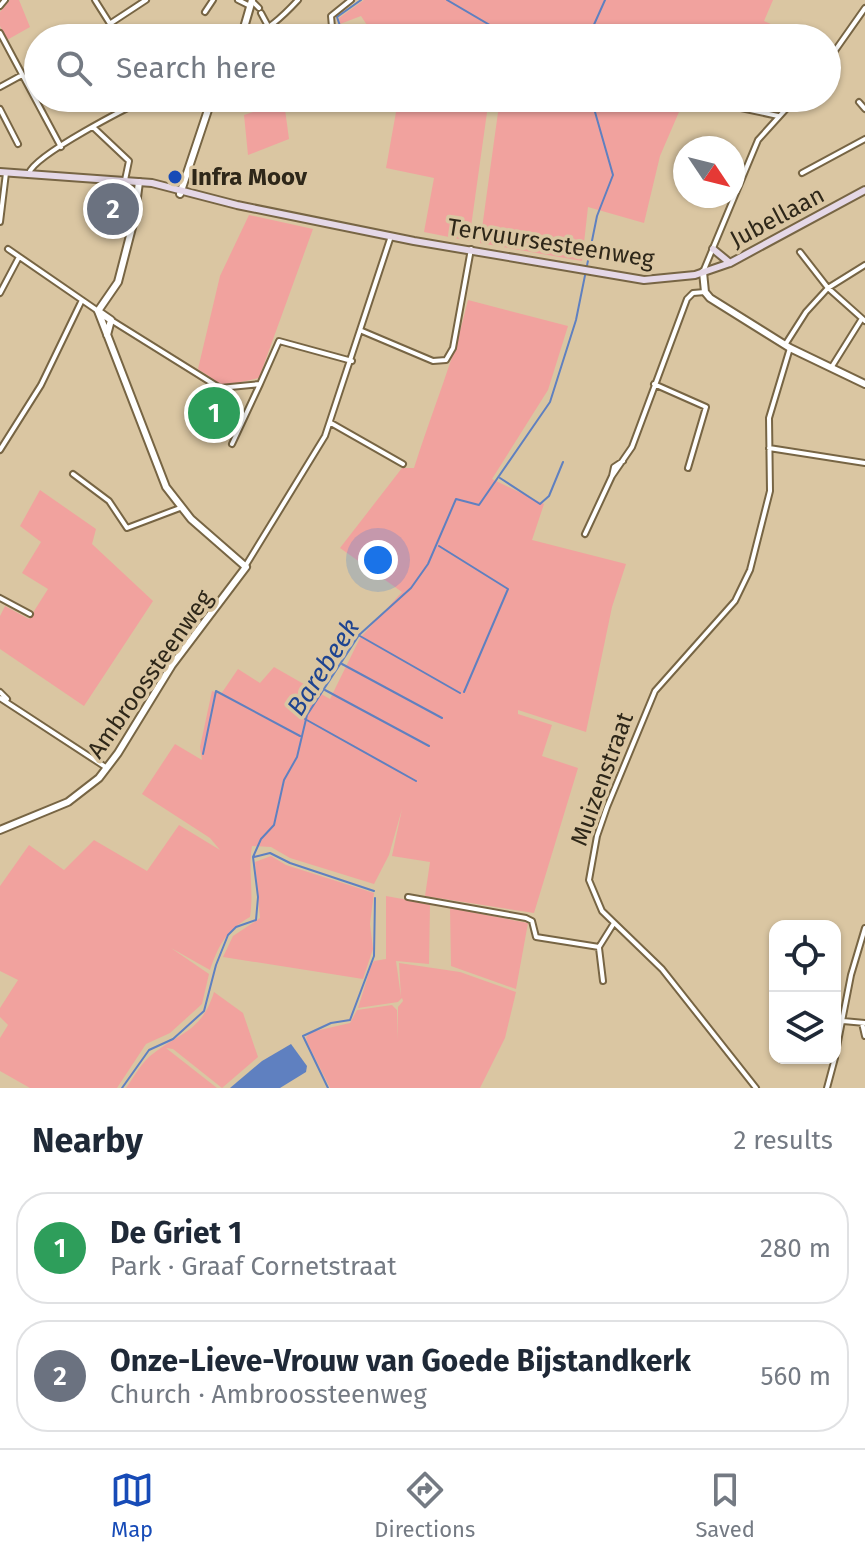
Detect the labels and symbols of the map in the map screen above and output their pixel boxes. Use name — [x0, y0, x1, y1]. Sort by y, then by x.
north arrow — [673, 136, 745, 208]
place label: Infra Moov — [191, 163, 308, 191]
marker: Infra Moov — [166, 168, 184, 186]
pin: 2 — [87, 179, 139, 239]
street label: Jubellaan — [725, 181, 829, 253]
street label: Tervuursesteenweg — [446, 213, 657, 273]
pin: 1 — [188, 383, 240, 443]
your location — [358, 540, 398, 580]
street label: Ambroossteenweg — [82, 584, 219, 763]
water label: Barebeek — [281, 613, 366, 721]
street label: Muizenstraat — [565, 708, 639, 849]

